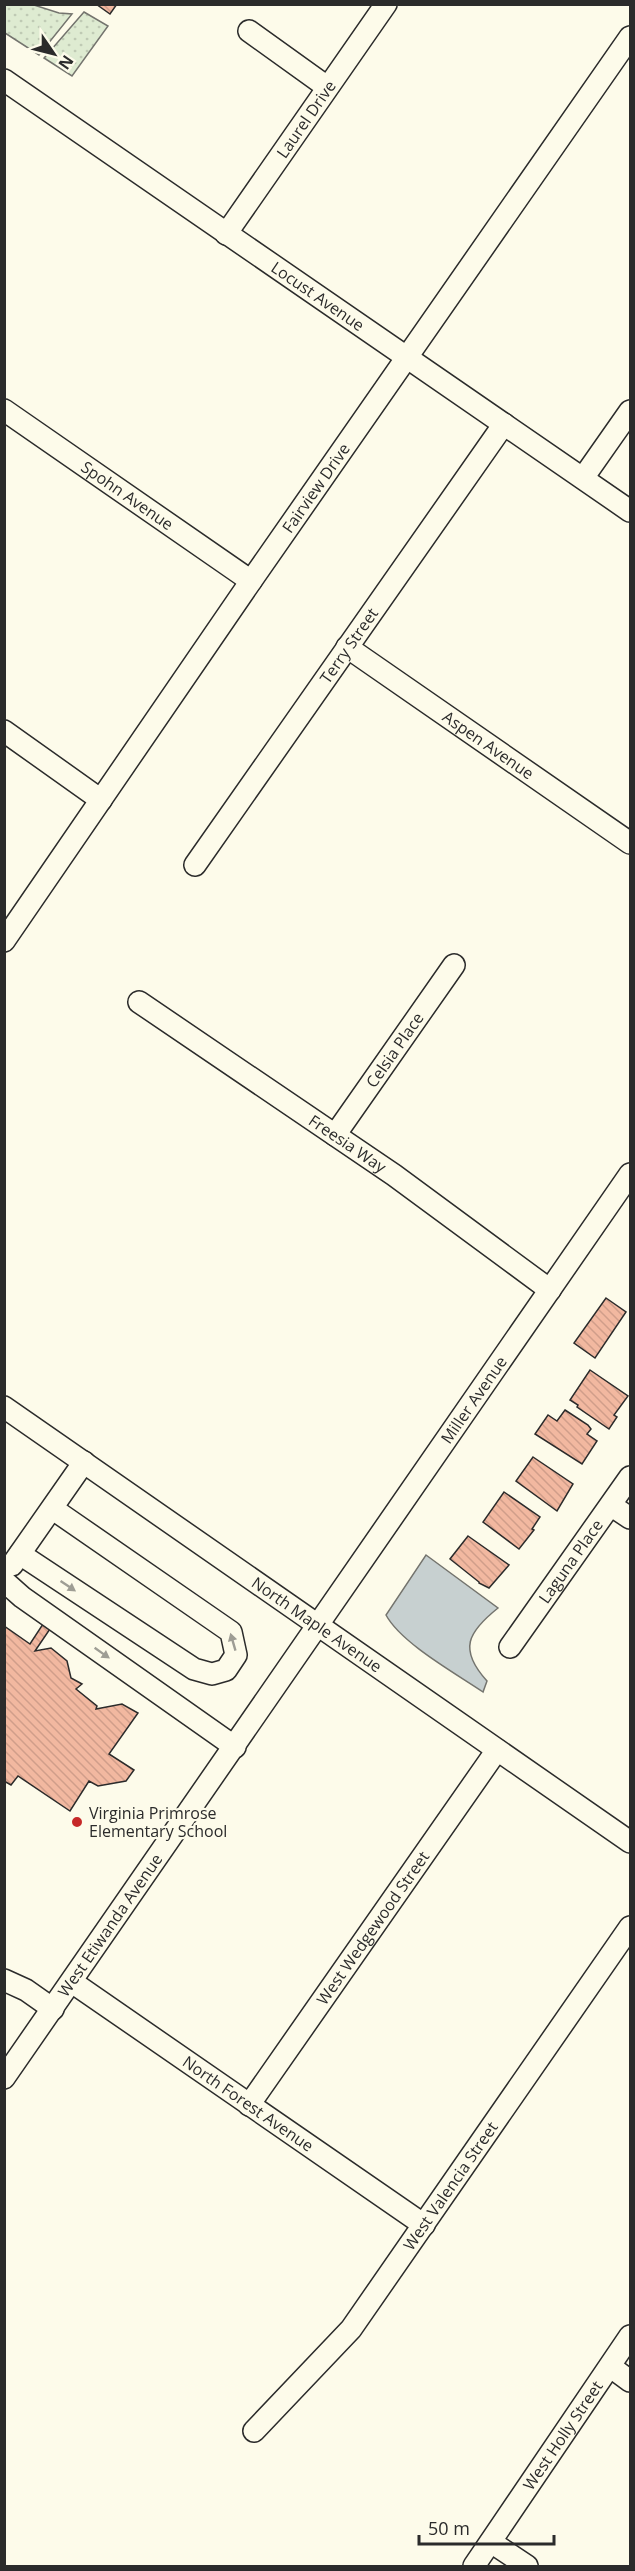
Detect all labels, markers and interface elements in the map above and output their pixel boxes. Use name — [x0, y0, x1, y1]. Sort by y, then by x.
north arrow — [24, 24, 84, 84]
text: N — [54, 51, 79, 74]
street label: Laurel Drive — [271, 76, 341, 162]
street label: Locust Avenue — [267, 256, 369, 336]
street label: Fairview Drive — [277, 439, 355, 537]
street label: Spohn Avenue — [77, 456, 178, 535]
street label: Terry Street — [315, 603, 383, 688]
street label: Aspen Avenue — [438, 706, 538, 784]
street label: Celsia Place — [361, 1008, 429, 1092]
street label: Freesia Way — [304, 1109, 391, 1178]
street label: Miller Avenue — [436, 1352, 512, 1448]
street label: Laguna Place — [533, 1515, 608, 1608]
street label: North Maple Avenue — [247, 1571, 386, 1677]
one-way arrow — [60, 1580, 76, 1592]
one-way arrow — [227, 1633, 237, 1651]
one-way arrow — [94, 1647, 110, 1659]
place label: Virginia Primrose Elementary School — [89, 1802, 227, 1842]
marker: Virginia Primrose Elementary School — [70, 1815, 84, 1829]
street label: West Wedgewood Street — [311, 1846, 434, 2009]
street label: West Etiwanda Avenue — [53, 1849, 167, 2001]
street label: North Forest Avenue — [178, 2051, 318, 2157]
street label: West Valencia Street — [398, 2117, 503, 2255]
street label: West Holly Street — [518, 2376, 608, 2494]
scale bar — [419, 2508, 554, 2546]
text: 50 m — [428, 2516, 470, 2540]

